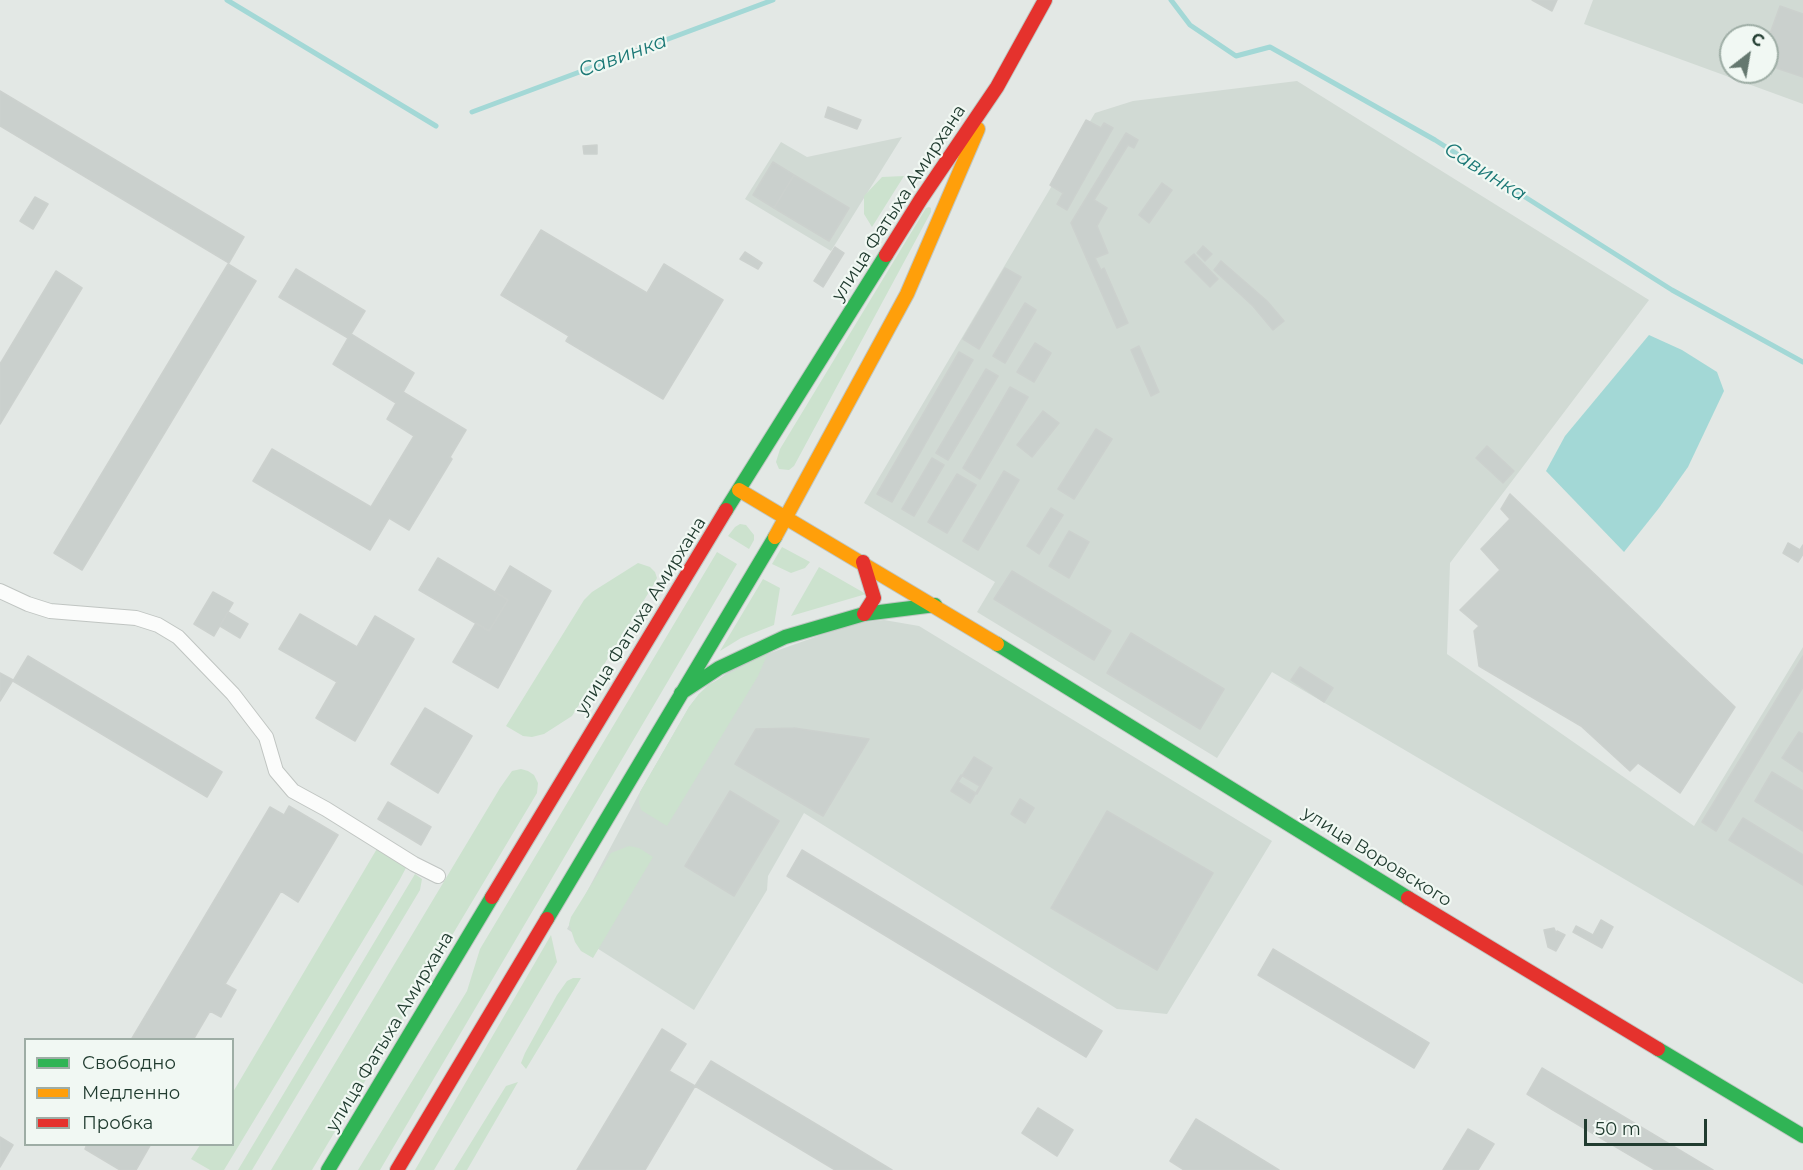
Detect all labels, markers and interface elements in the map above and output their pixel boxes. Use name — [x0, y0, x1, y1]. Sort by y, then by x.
north arrow — [1719, 24, 1779, 84]
water label: Савинка — [575, 29, 671, 83]
text: С — [1748, 29, 1767, 51]
street label: улица Фатыха Амирхана — [827, 101, 971, 305]
water label: Савинка — [1439, 137, 1531, 207]
street label: улица Фатыха Амирхана — [571, 513, 711, 719]
street label: улица Воровского — [1298, 802, 1456, 912]
street label: улица Фатыха Амирхана — [322, 928, 458, 1136]
legend — [24, 1038, 234, 1146]
text: Свободно — [82, 1052, 176, 1074]
text: Медленно — [82, 1082, 180, 1104]
scale bar — [1587, 1107, 1710, 1145]
text: Пробка — [82, 1112, 153, 1134]
text: 50 m — [1595, 1118, 1641, 1140]

